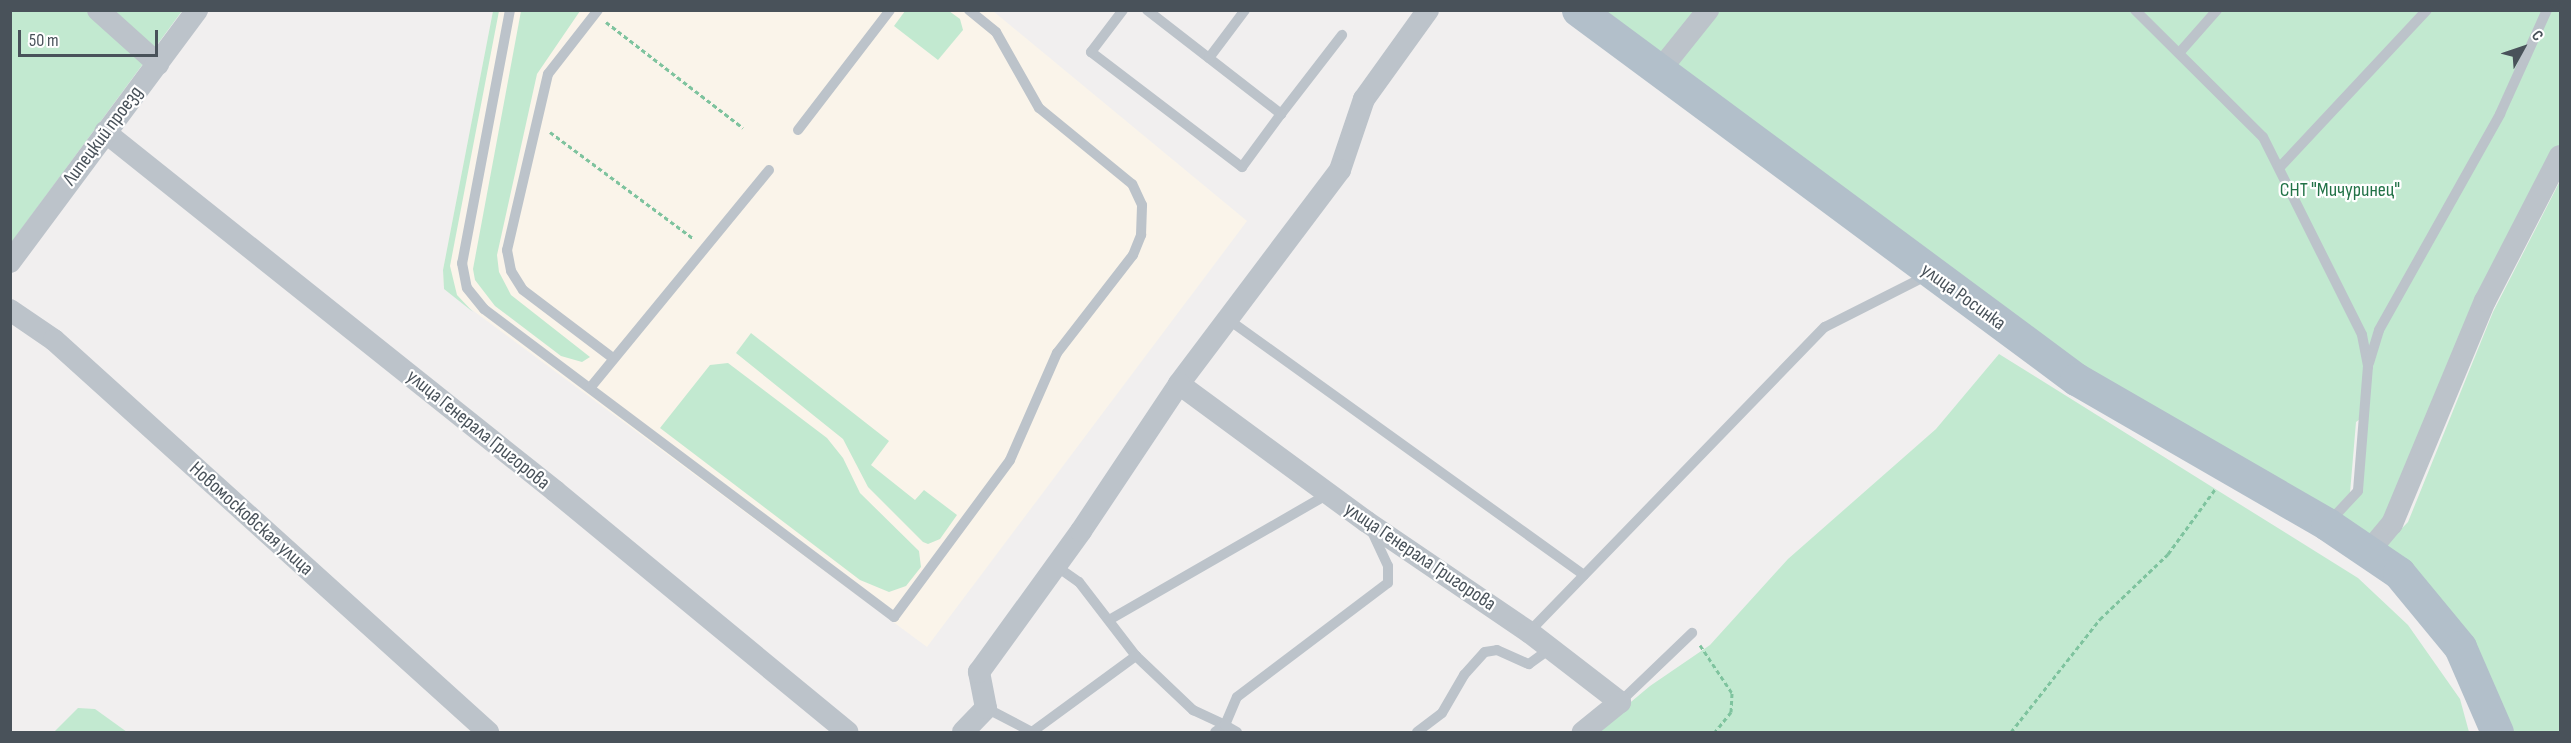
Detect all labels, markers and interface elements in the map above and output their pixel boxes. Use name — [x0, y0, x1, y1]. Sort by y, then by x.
scale bar — [21, 18, 160, 56]
north arrow — [2493, 18, 2553, 78]
text: С — [2527, 27, 2547, 45]
text: 50 m — [29, 30, 59, 51]
street label: Липецкий проезд — [58, 82, 148, 190]
park label: СНТ "Мичуринец" — [2280, 178, 2400, 202]
street label: улица Росинка — [1916, 258, 2010, 336]
street label: улица Генерала Григорова — [401, 365, 555, 495]
street label: Новомосковская улица — [184, 457, 318, 581]
street label: улица Генерала Григорова — [1340, 497, 1500, 617]

